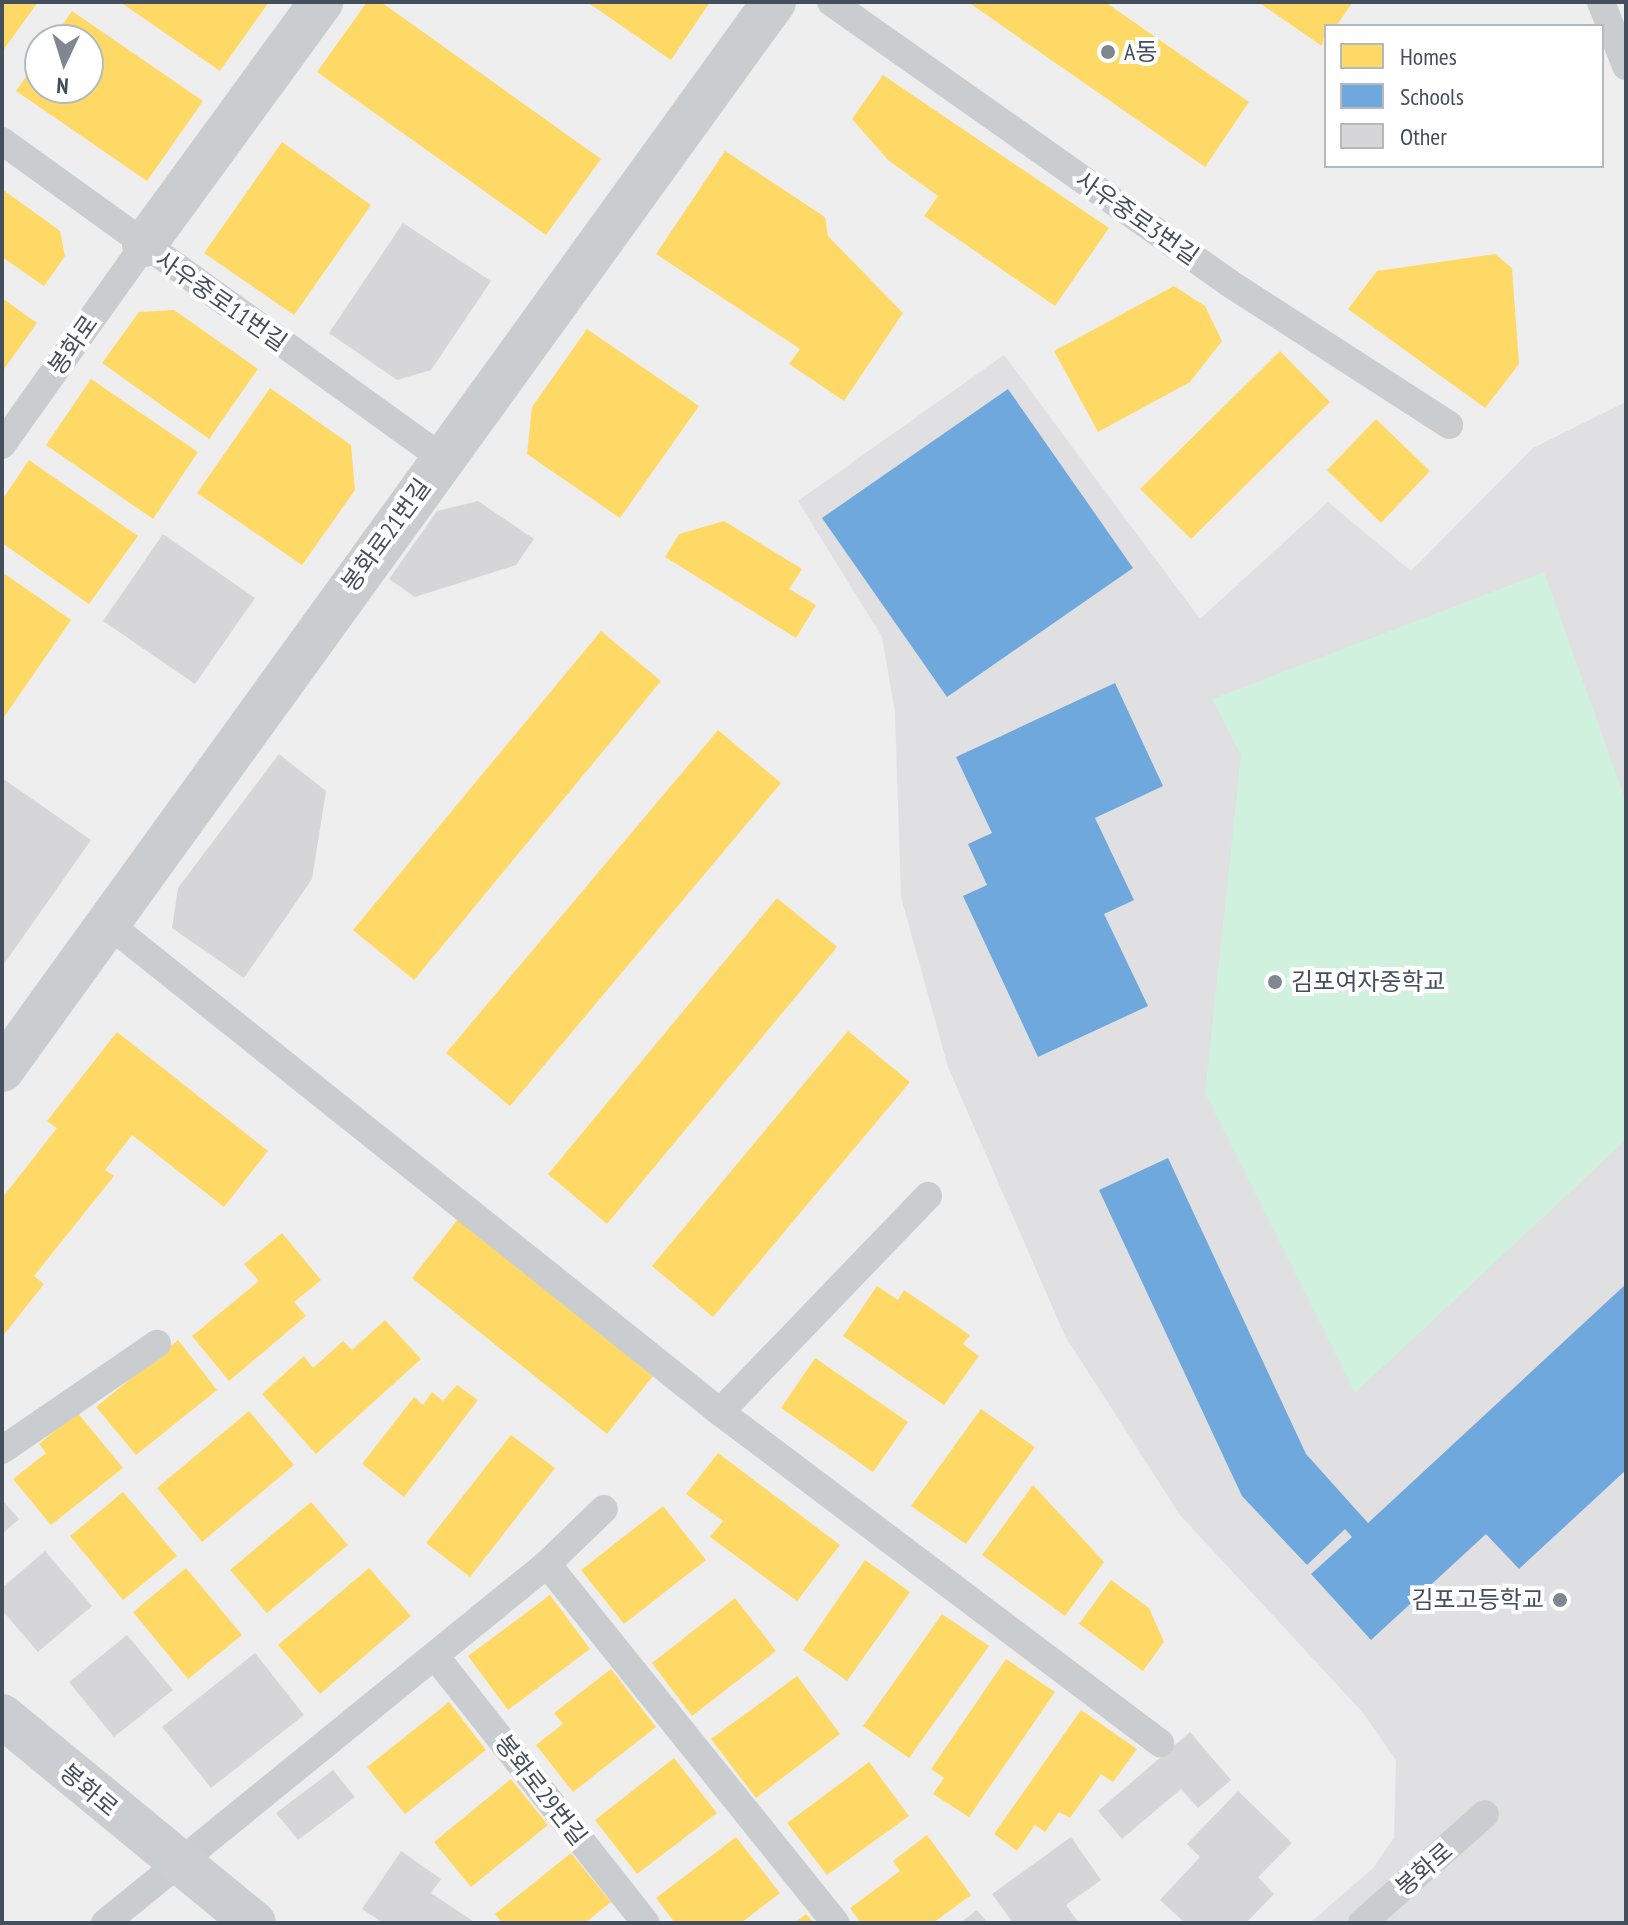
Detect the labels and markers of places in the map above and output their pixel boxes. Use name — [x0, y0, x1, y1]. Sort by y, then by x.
place label: A동 — [1124, 38, 1157, 66]
marker: A동 — [1099, 43, 1117, 61]
place label: 김포여자중학교 — [1291, 968, 1446, 996]
marker: 김포여자중학교 — [1266, 973, 1284, 991]
place label: 김포고등학교 — [1412, 1586, 1544, 1614]
marker: 김포고등학교 — [1551, 1591, 1569, 1609]

